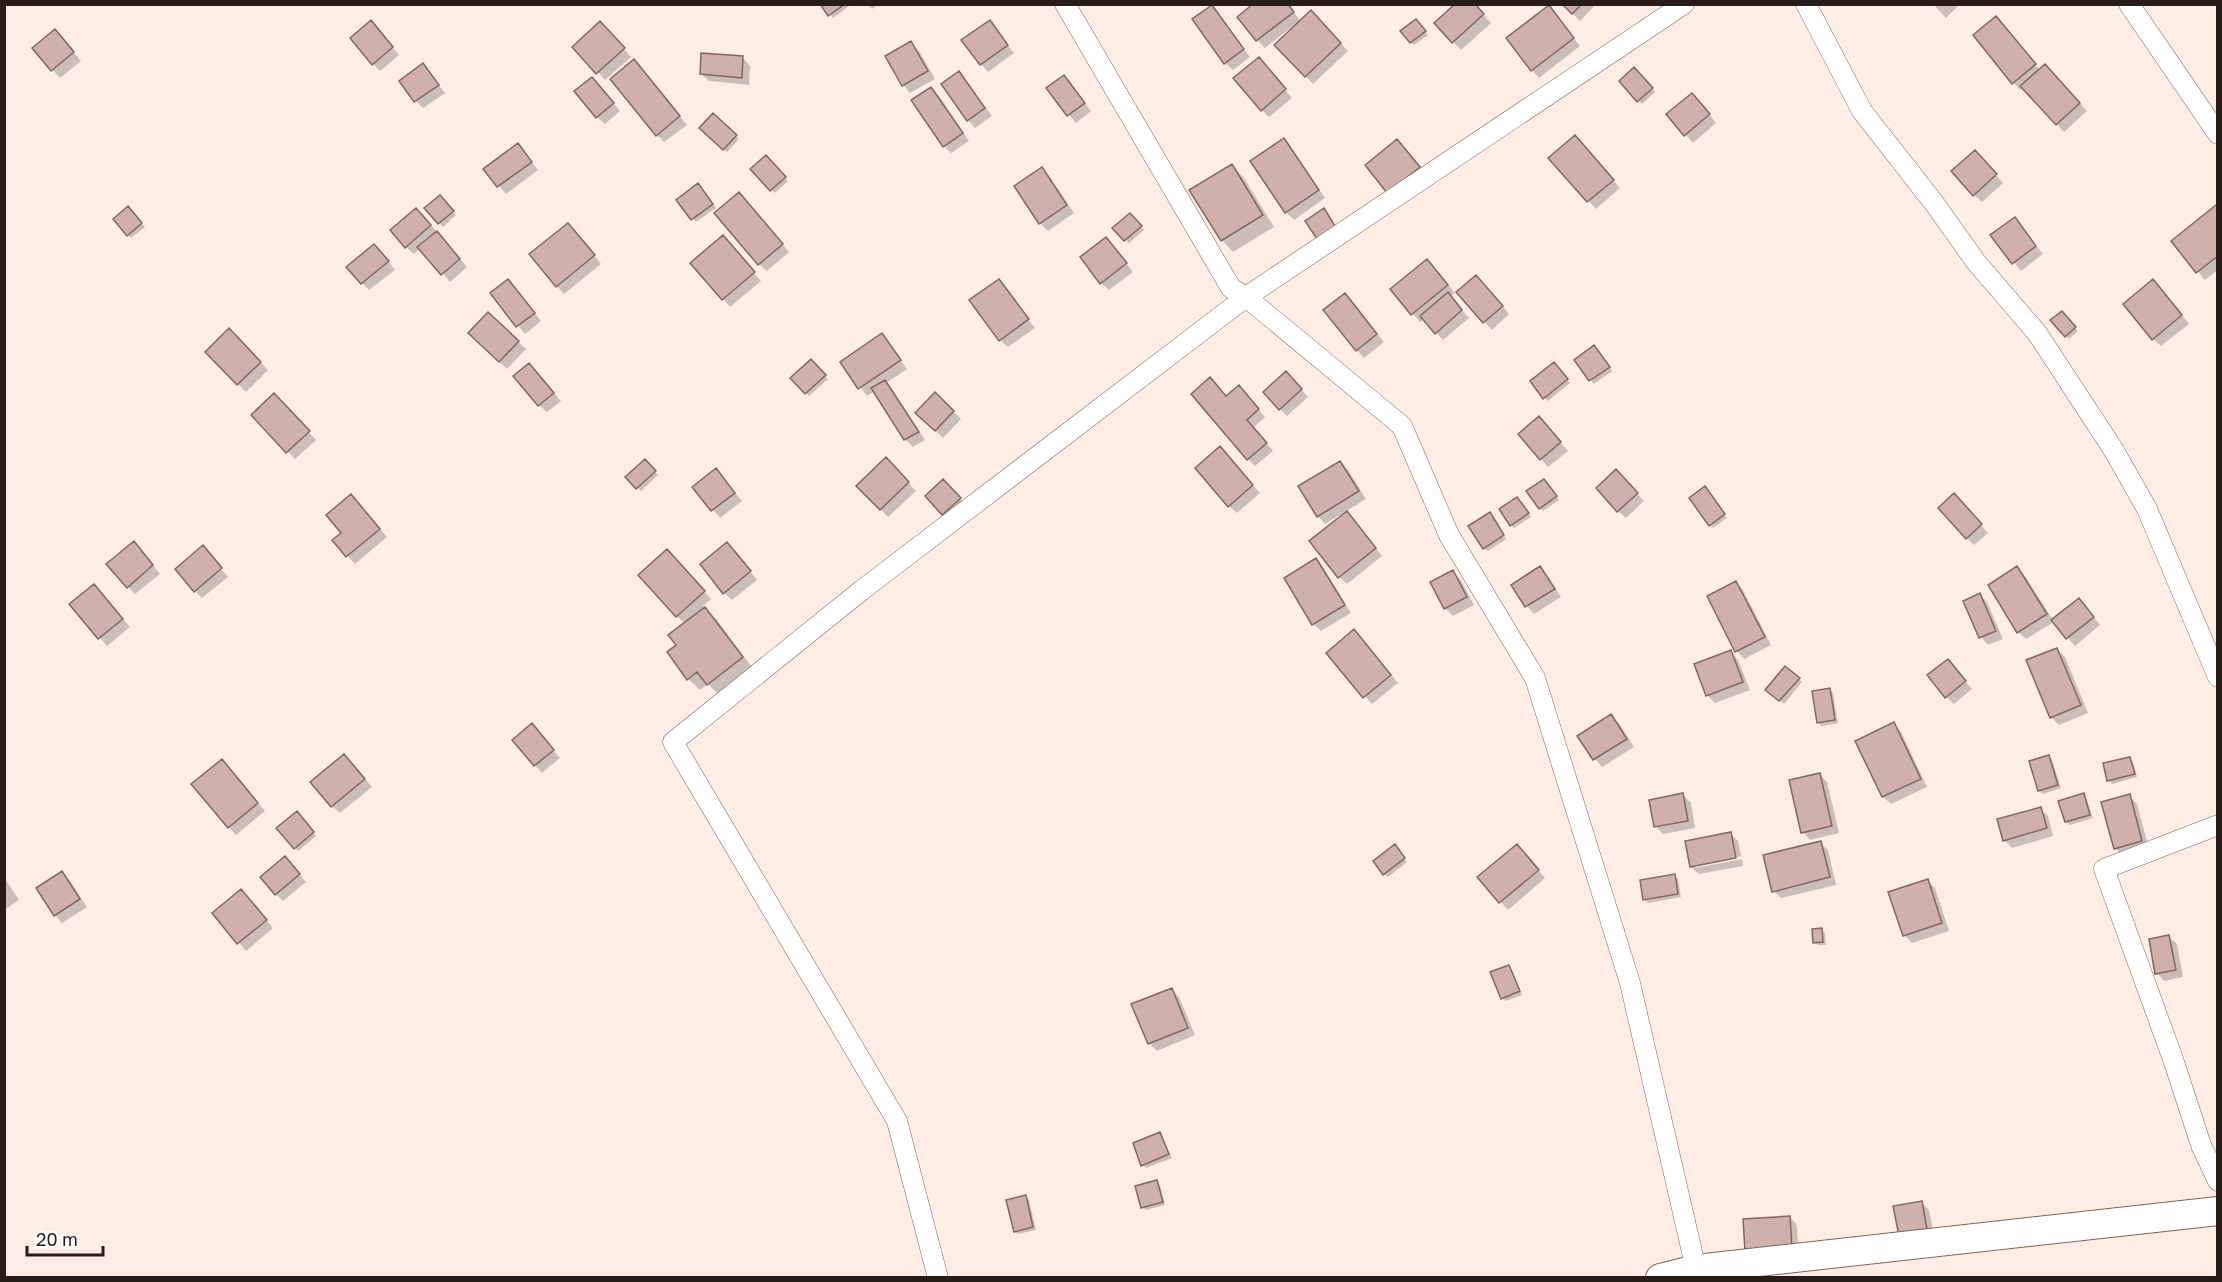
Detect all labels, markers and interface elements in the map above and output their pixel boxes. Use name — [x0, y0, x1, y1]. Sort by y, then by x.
scale bar — [27, 1219, 104, 1257]
text: 20 m — [36, 1228, 78, 1250]

